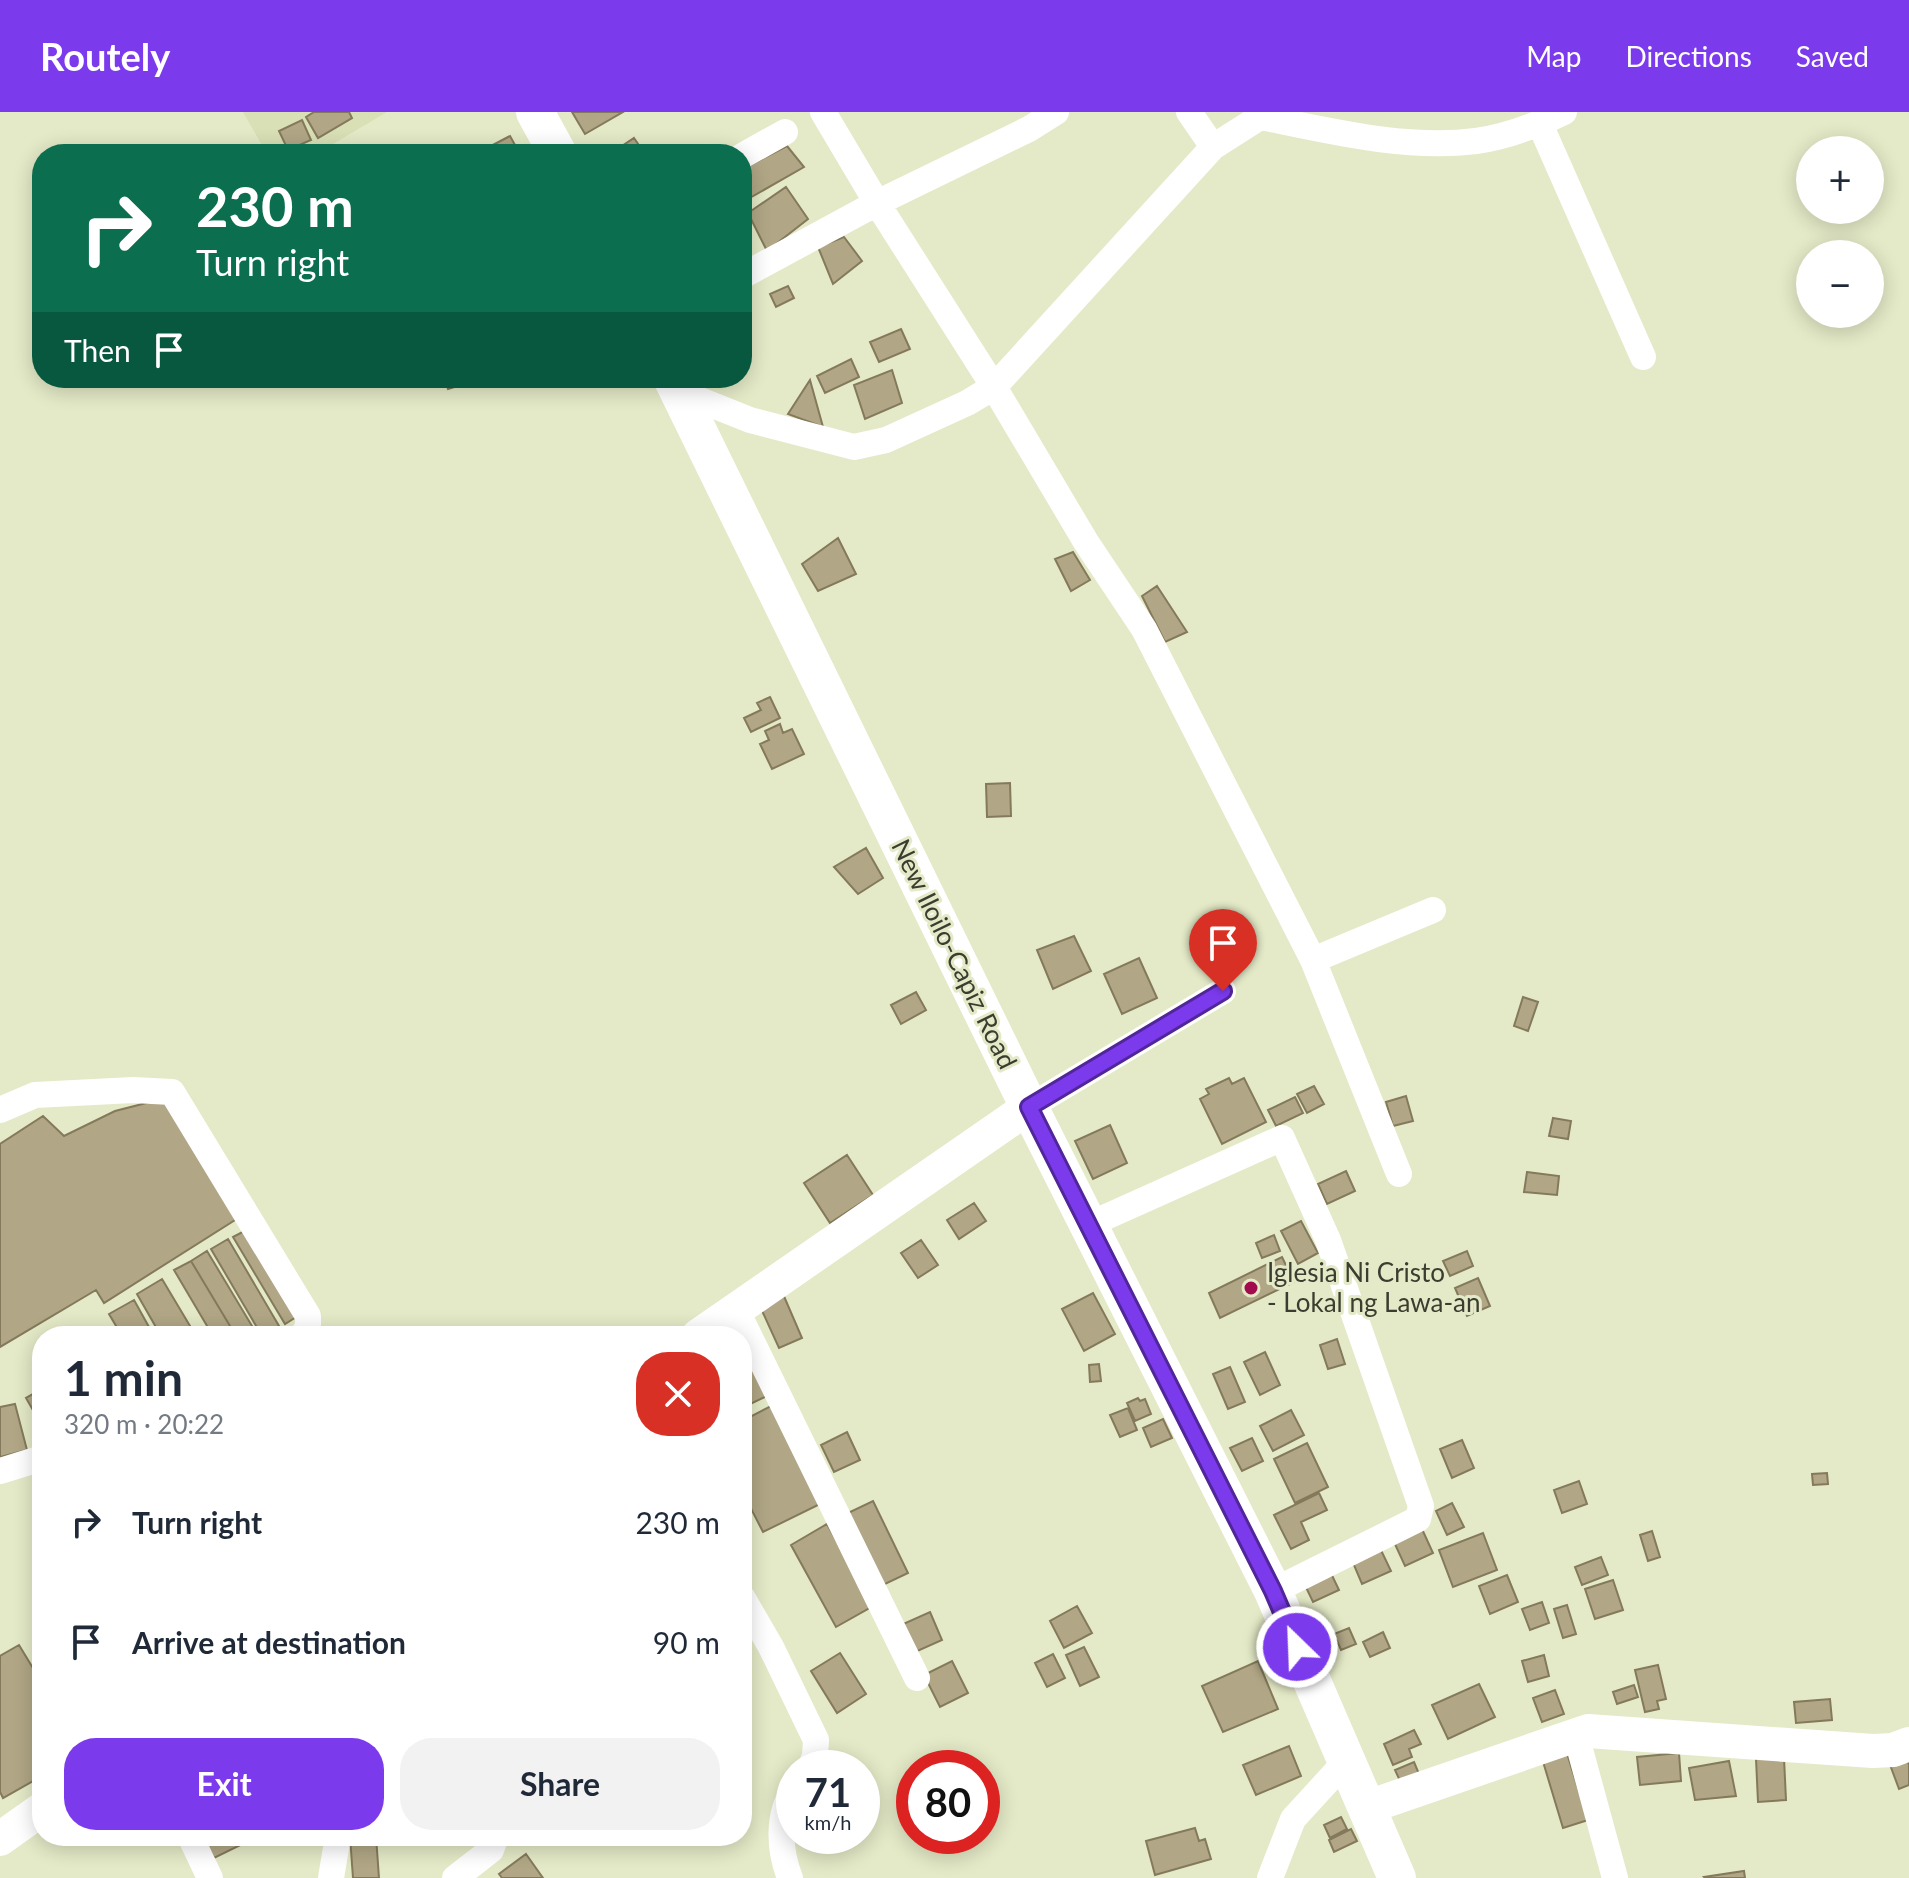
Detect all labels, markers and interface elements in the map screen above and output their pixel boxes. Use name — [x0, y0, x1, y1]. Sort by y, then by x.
text: Routely — [40, 33, 170, 79]
text: Map — [1526, 39, 1581, 73]
text: Directions — [1625, 39, 1752, 73]
text: Saved — [1796, 39, 1869, 73]
map controls — [1796, 136, 1884, 328]
button: + — [1796, 136, 1884, 224]
text: 230 m — [196, 172, 354, 239]
icon: right — [64, 176, 168, 280]
text: Turn right — [196, 240, 349, 284]
button: − — [1796, 240, 1884, 328]
icon: arrive — [147, 328, 191, 372]
text: Then — [64, 332, 131, 368]
street label: New Iloilo-Capiz Road — [885, 834, 1024, 1074]
pin — [1189, 909, 1257, 991]
icon: arrive — [1201, 921, 1245, 965]
place label: Iglesia Ni Cristo - Lokal ng Lawa-an — [1267, 1256, 1481, 1318]
marker: Iglesia Ni Cristo - Lokal ng Lawa-an — [1242, 1279, 1260, 1297]
text: 1 min — [64, 1349, 183, 1406]
button: close — [636, 1352, 720, 1436]
text: 320 m · 20:22 — [64, 1408, 224, 1440]
icon: right — [64, 1500, 108, 1544]
text: Turn right — [132, 1504, 262, 1540]
text: 230 m — [635, 1504, 720, 1540]
position arrow — [1255, 1605, 1339, 1689]
icon: arrive — [64, 1620, 108, 1664]
text: Arrive at destination — [132, 1624, 406, 1660]
text: 90 m — [653, 1624, 720, 1660]
button: Exit — [64, 1738, 384, 1830]
button: Share — [400, 1738, 720, 1830]
speed limit sign: 80 — [896, 1750, 1000, 1854]
text: 71 — [805, 1768, 851, 1816]
text: km/h — [805, 1810, 851, 1834]

